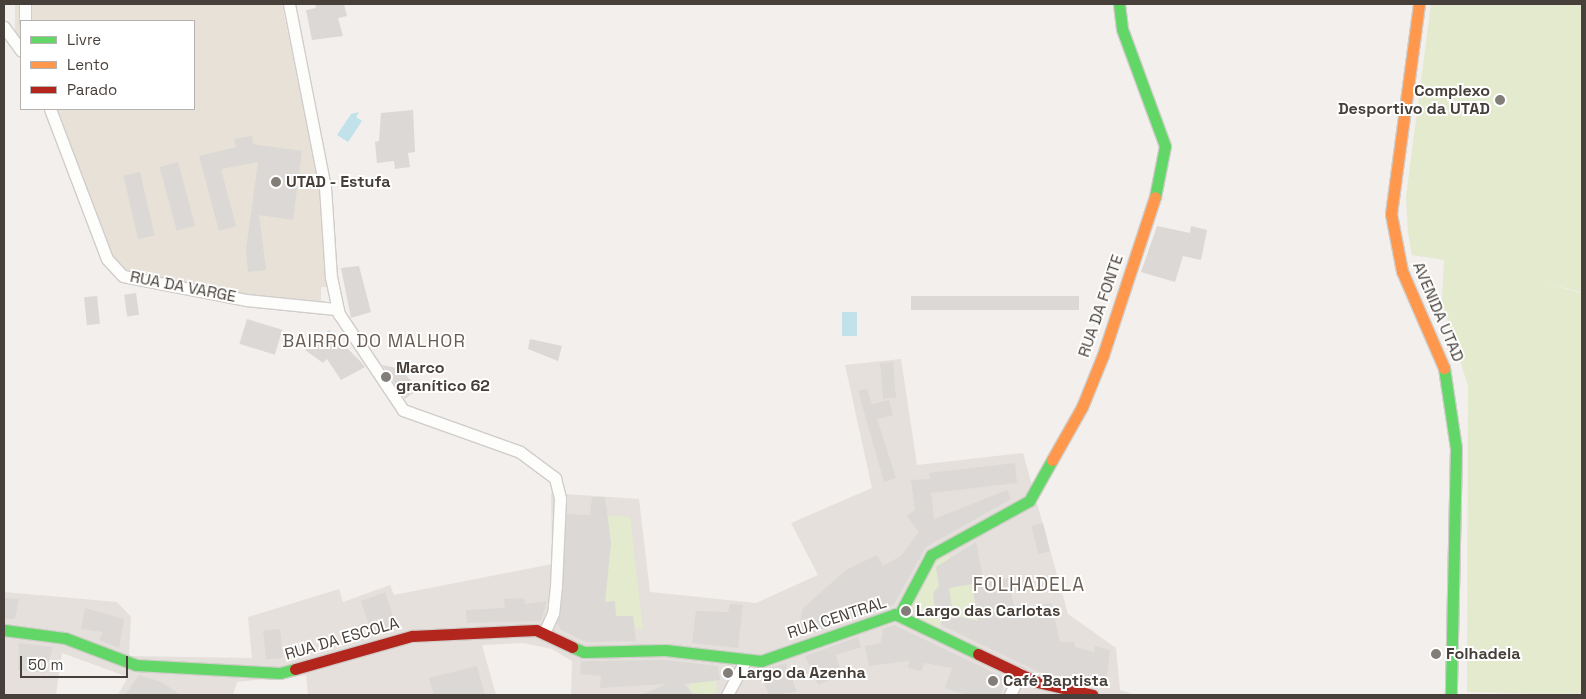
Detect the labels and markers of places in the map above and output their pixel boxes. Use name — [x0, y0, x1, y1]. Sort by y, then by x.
place label: Complexo Desportivo da UTAD — [1338, 81, 1490, 119]
marker: Complexo Desportivo da UTAD — [1494, 94, 1506, 106]
place label: UTAD - Estufa — [286, 172, 391, 192]
marker: UTAD - Estufa — [270, 176, 282, 188]
place label: Marco granítico 62 — [396, 358, 490, 396]
marker: Marco granítico 62 — [380, 371, 392, 383]
place label: Largo das Carlotas — [916, 601, 1060, 621]
marker: Largo das Carlotas — [900, 605, 912, 617]
place label: Folhadela — [1446, 644, 1520, 664]
marker: Folhadela — [1430, 648, 1442, 660]
place label: Largo da Azenha — [738, 663, 866, 683]
marker: Largo da Azenha — [722, 667, 734, 679]
place label: Café Baptista — [1003, 671, 1108, 691]
marker: Café Baptista — [987, 675, 999, 687]

